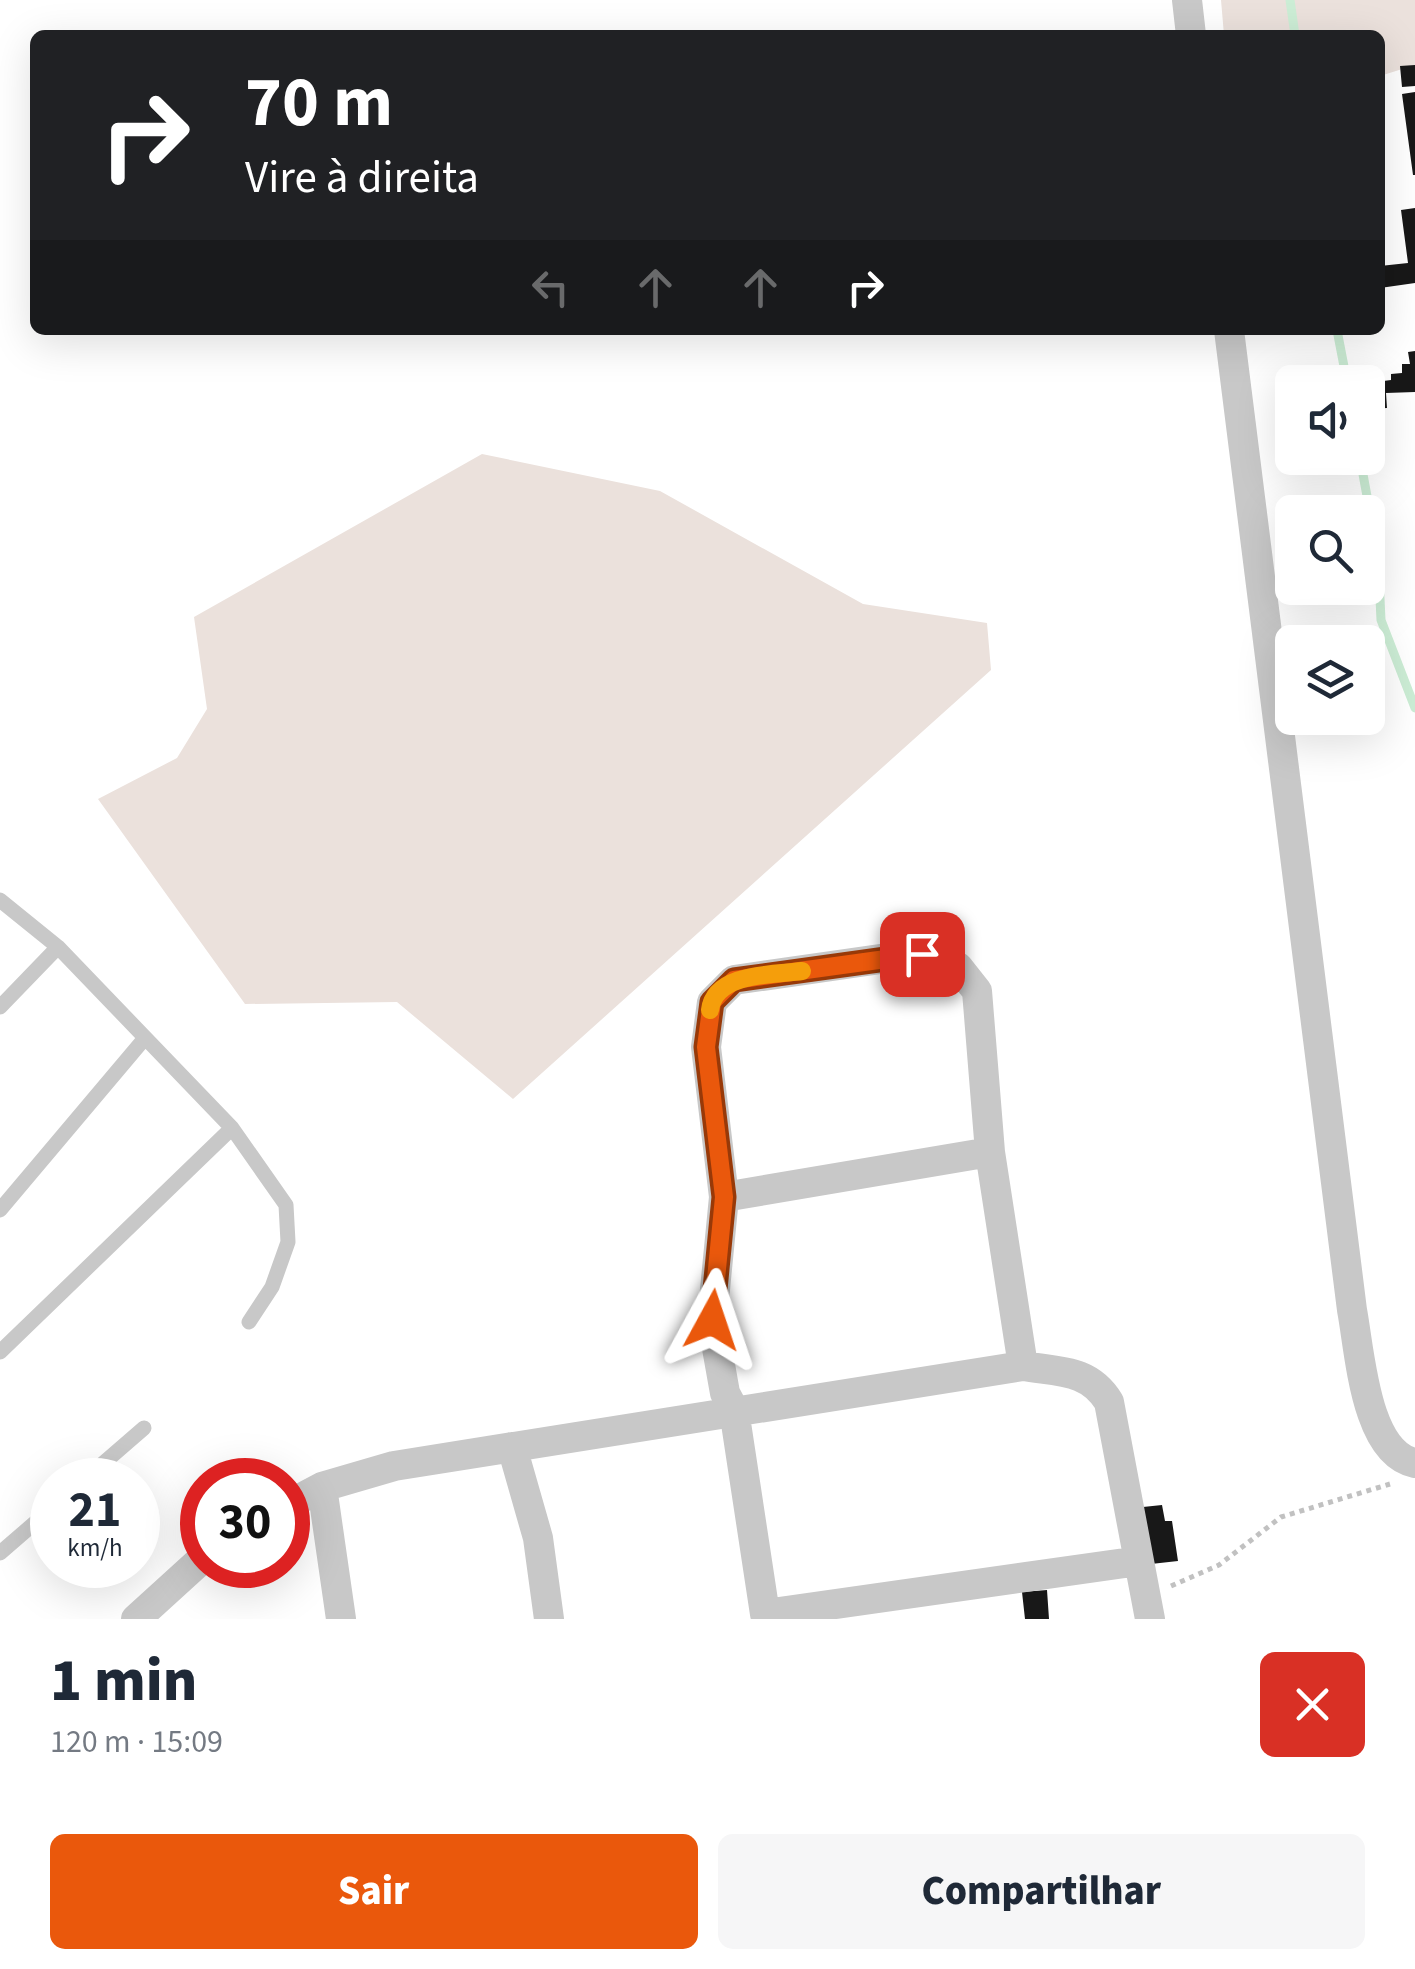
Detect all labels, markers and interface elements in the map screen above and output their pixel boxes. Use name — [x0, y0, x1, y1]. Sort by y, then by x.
text: 70 m — [245, 53, 393, 153]
icon: right — [80, 70, 210, 200]
text: Vire à direita — [245, 146, 479, 210]
icon: left — [523, 260, 578, 315]
icon: ahead — [628, 260, 683, 315]
icon: ahead — [733, 260, 788, 315]
icon: right — [838, 260, 893, 315]
map controls — [1275, 365, 1385, 735]
button: sound — [1275, 365, 1385, 475]
button: search — [1275, 495, 1385, 605]
button: layers — [1275, 625, 1385, 735]
pin — [880, 912, 965, 997]
icon: arrive — [895, 927, 950, 982]
position arrow — [660, 1268, 764, 1372]
speed limit sign: 30 — [180, 1458, 310, 1588]
text: 21 — [69, 1475, 121, 1546]
text: km/h — [67, 1530, 123, 1566]
text: 1 min — [50, 1639, 197, 1724]
button: close — [1260, 1652, 1365, 1757]
text: 120 m · 15:09 — [50, 1719, 223, 1765]
button: Sair — [50, 1834, 698, 1949]
button: Compartilhar — [718, 1834, 1365, 1949]

